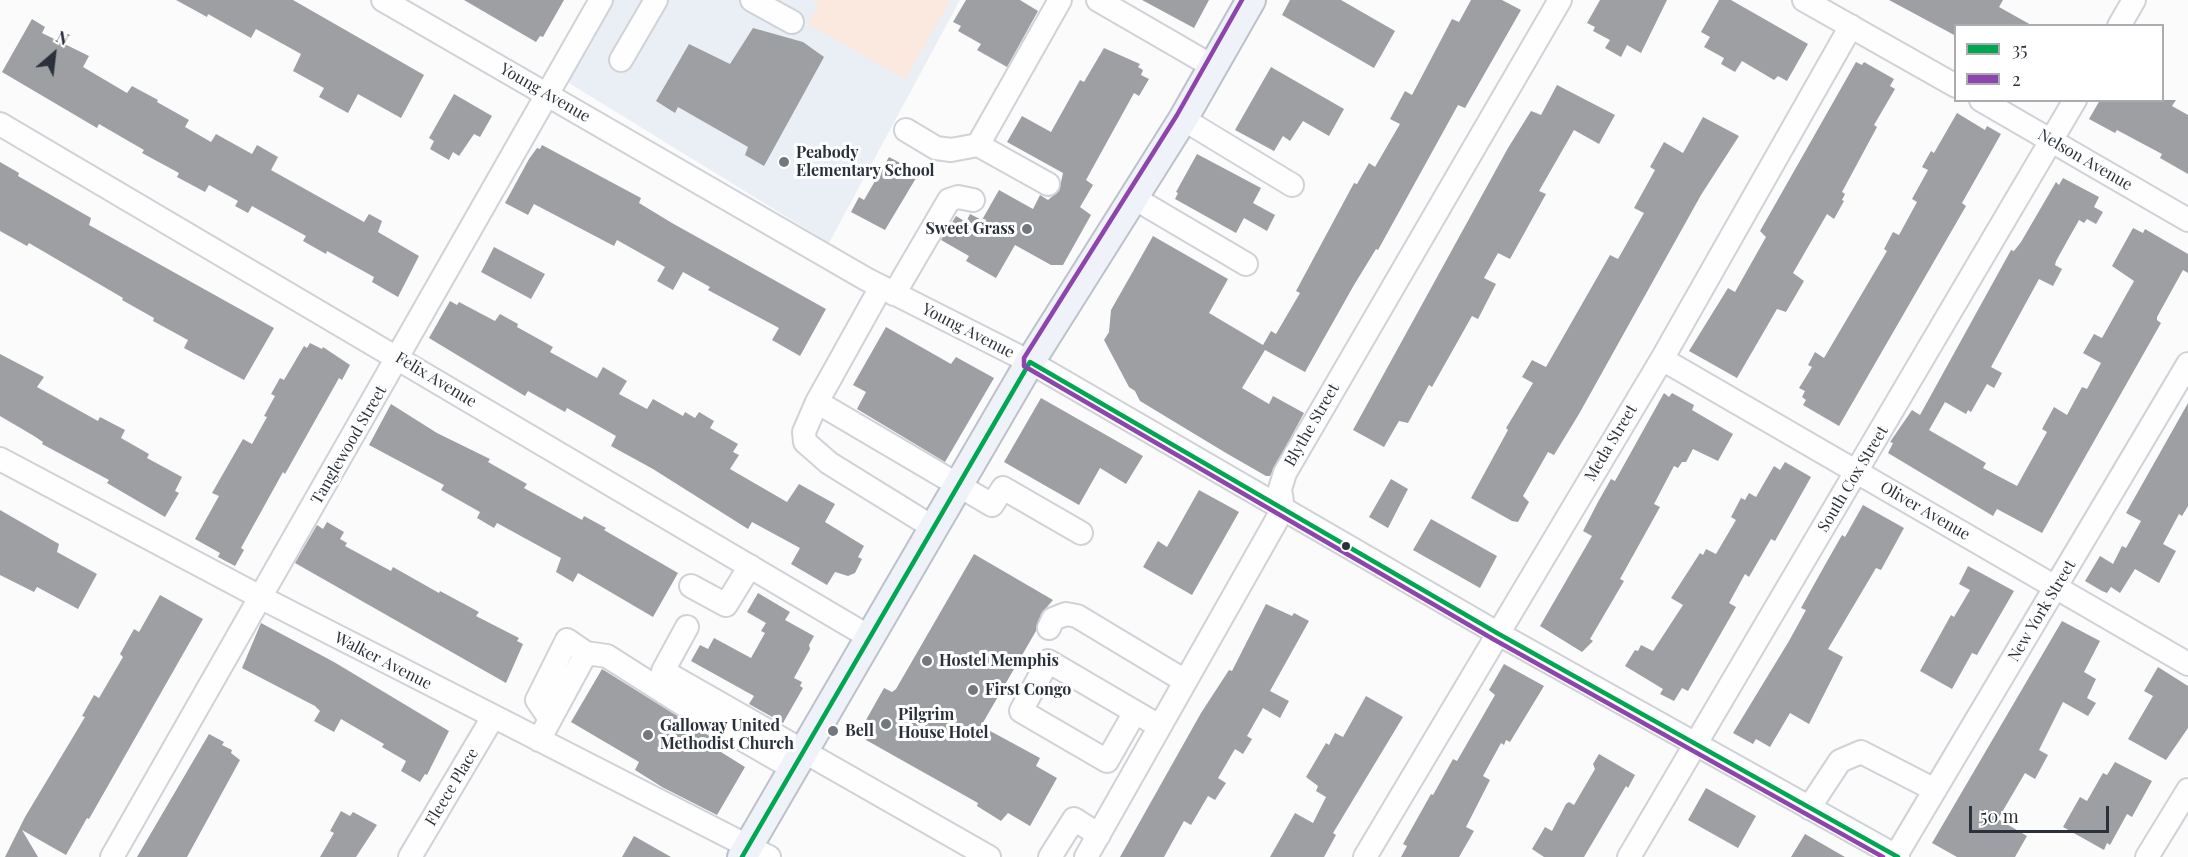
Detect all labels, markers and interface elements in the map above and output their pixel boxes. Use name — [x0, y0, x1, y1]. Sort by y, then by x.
north arrow — [24, 24, 84, 84]
legend — [1954, 24, 2164, 102]
text: N — [53, 26, 73, 50]
text: 35 — [2012, 37, 2028, 61]
street label: Young Avenue — [496, 59, 594, 127]
text: 2 — [2012, 67, 2021, 91]
street label: Nelson Avenue — [2034, 125, 2136, 195]
place label: Peabody Elementary School — [796, 143, 935, 181]
marker: Peabody Elementary School — [777, 155, 791, 169]
place label: Sweet Grass — [926, 219, 1015, 239]
marker: Sweet Grass — [1020, 222, 1034, 236]
street label: Young Avenue — [919, 300, 1017, 362]
street label: Felix Avenue — [392, 348, 480, 412]
street label: Blythe Street — [1281, 380, 1343, 470]
street label: Tanglewood Street — [307, 382, 391, 508]
street label: Meda Street — [1581, 401, 1641, 485]
street label: South Cox Street — [1814, 422, 1892, 536]
street label: Oliver Avenue — [1877, 478, 1973, 544]
unlabelled marker — [1340, 540, 1352, 552]
street label: New York Street — [2004, 557, 2080, 665]
street label: Walker Avenue — [331, 628, 435, 694]
place label: Hostel Memphis — [939, 651, 1059, 671]
marker: Hostel Memphis — [920, 654, 934, 668]
place label: First Congo — [985, 680, 1071, 700]
marker: First Congo — [966, 683, 980, 697]
place label: Pilgrim House Hotel — [898, 705, 989, 743]
place label: Galloway United Methodist Church — [660, 716, 794, 754]
marker: Pilgrim House Hotel — [879, 717, 893, 731]
place label: Bell — [845, 721, 874, 741]
marker: Bell — [826, 724, 840, 738]
marker: Galloway United Methodist Church — [641, 728, 655, 742]
street label: Fleece Place — [421, 745, 483, 829]
scale bar — [1972, 794, 2112, 832]
text: 50 m — [1980, 804, 2019, 828]

